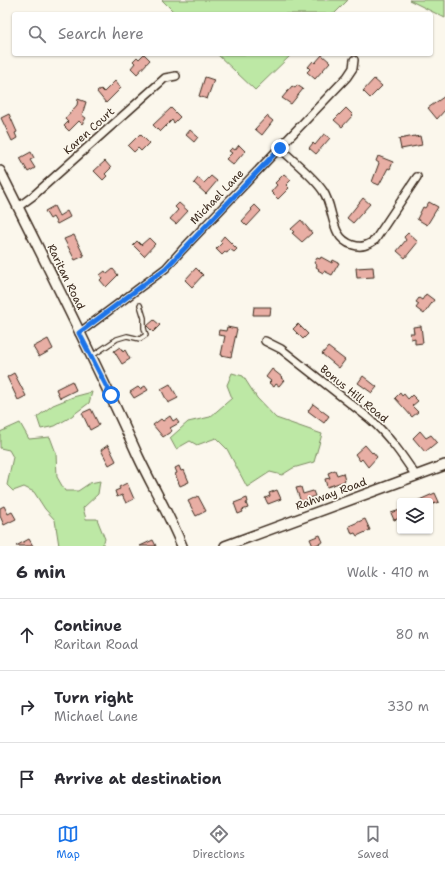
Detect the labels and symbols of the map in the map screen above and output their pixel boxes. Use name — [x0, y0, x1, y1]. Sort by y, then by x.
street label: Karen Court — [60, 104, 118, 158]
route end — [271, 139, 289, 157]
street label: Michael Lane — [187, 166, 247, 228]
street label: Raritan Road — [44, 242, 88, 312]
street label: Bonus Hill Road — [317, 362, 391, 426]
route start — [102, 386, 120, 404]
street label: Rahway Road — [293, 474, 369, 514]

